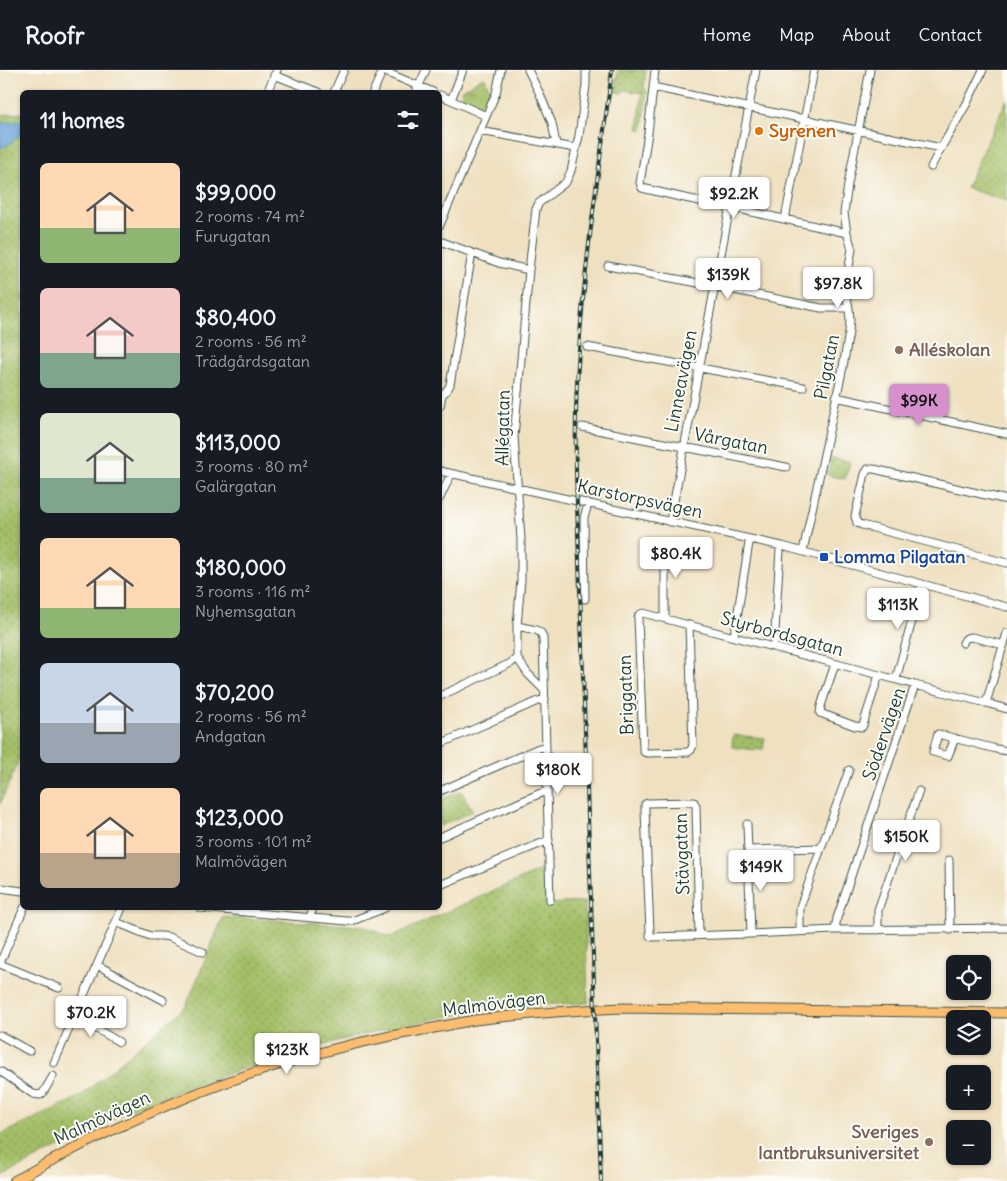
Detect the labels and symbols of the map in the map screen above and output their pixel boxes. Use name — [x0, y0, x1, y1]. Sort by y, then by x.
place label: Syrenen — [769, 119, 837, 142]
marker: Syrenen — [753, 125, 765, 137]
pin: $92.2K — [693, 176, 775, 219]
pin: $139K — [693, 258, 763, 300]
pin: $97.8K — [797, 266, 879, 309]
street label: Linneavägen — [659, 328, 702, 434]
street label: Pilgatan — [809, 332, 844, 401]
place label: Alléskolan — [909, 338, 991, 361]
marker: Alléskolan — [893, 344, 905, 356]
pin: $99K — [889, 384, 949, 426]
street label: Allégatan — [490, 390, 515, 466]
street label: Vårgatan — [692, 422, 770, 459]
street label: Karstorpsvägen — [575, 474, 705, 523]
pin: $80.4K — [635, 536, 717, 579]
place label: Lomma Pilgatan — [834, 545, 966, 568]
marker: Lomma Pilgatan — [818, 551, 830, 563]
pin: $113K — [863, 588, 933, 630]
street label: Styrbordsgatan — [718, 606, 846, 661]
street label: Briggatan — [613, 654, 638, 736]
street label: Södervägen — [857, 684, 910, 783]
pin: $180K — [523, 752, 593, 795]
street label: Stävgatan — [669, 813, 694, 895]
pin: $150K — [871, 820, 941, 862]
pin: $149K — [726, 850, 796, 892]
street label: Malmövägen — [441, 986, 547, 1021]
pin: $70.2K — [50, 996, 132, 1038]
pin: $123K — [252, 1032, 322, 1075]
street label: Malmövägen — [50, 1085, 154, 1150]
place label: Sveriges lantbruksuniversitet — [759, 1120, 920, 1164]
marker: Sveriges lantbruksuniversitet — [923, 1136, 935, 1148]

